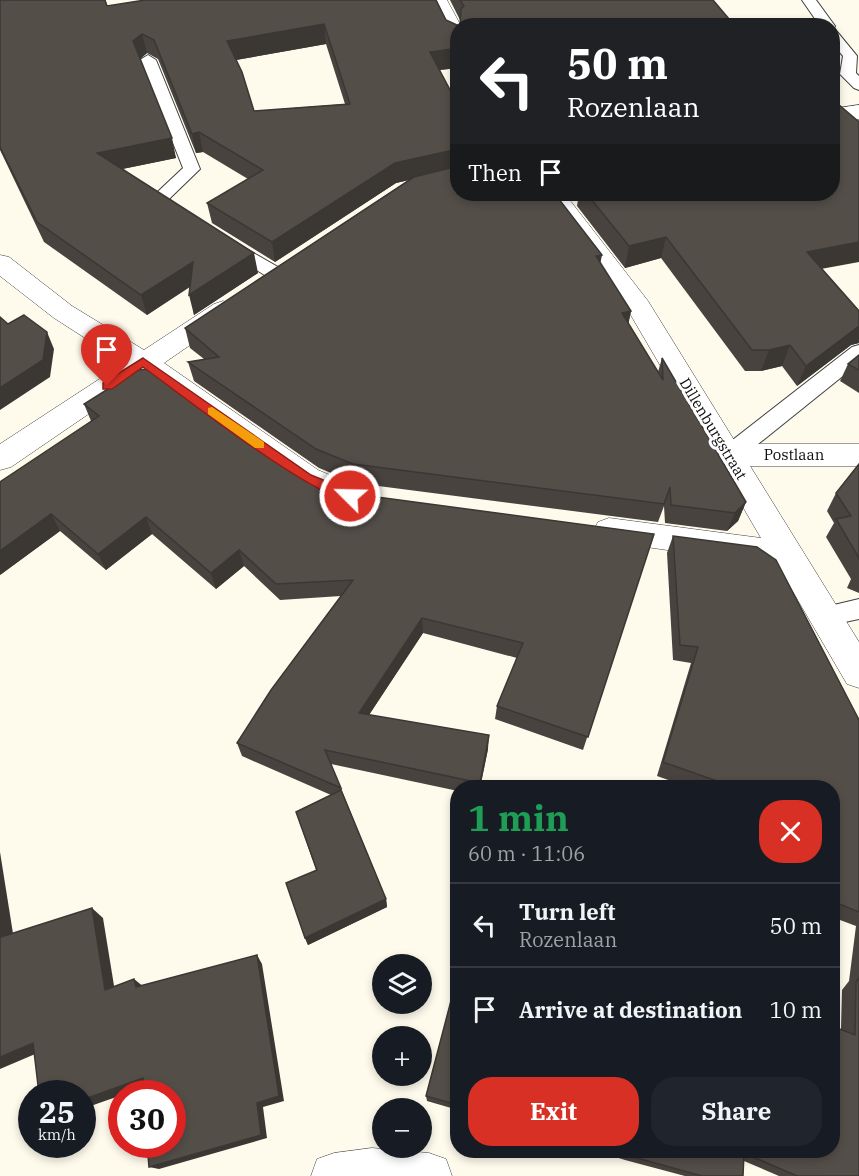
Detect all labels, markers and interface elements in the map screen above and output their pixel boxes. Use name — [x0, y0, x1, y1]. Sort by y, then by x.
text: 50 m — [567, 36, 668, 91]
icon: left — [468, 42, 546, 120]
text: Rozenlaan — [567, 89, 700, 124]
icon: arrive — [534, 156, 567, 189]
text: Then — [468, 158, 522, 187]
pin — [81, 324, 132, 386]
icon: arrive — [90, 333, 123, 366]
street label: Dillenburgstraat — [675, 374, 751, 483]
street label: Postlaan — [764, 445, 825, 464]
position arrow — [318, 464, 382, 528]
text: 1 min — [468, 794, 569, 841]
button: close — [759, 800, 822, 863]
text: 60 m · 11:06 — [468, 840, 585, 867]
text: Turn left — [519, 897, 615, 926]
icon: left — [468, 909, 501, 942]
text: 50 m — [770, 911, 822, 940]
text: Rozenlaan — [519, 926, 617, 953]
map controls — [372, 954, 432, 1158]
button: layers — [372, 954, 432, 1014]
icon: arrive — [468, 993, 501, 1026]
text: Arrive at destination — [519, 995, 742, 1024]
text: 10 m — [770, 995, 822, 1024]
button: + — [372, 1026, 432, 1086]
button: Exit — [468, 1077, 639, 1146]
button: Share — [651, 1077, 822, 1146]
speed limit sign: 30 — [108, 1080, 186, 1158]
text: 25 — [39, 1092, 75, 1131]
button: − — [372, 1098, 432, 1158]
text: km/h — [38, 1125, 76, 1144]

